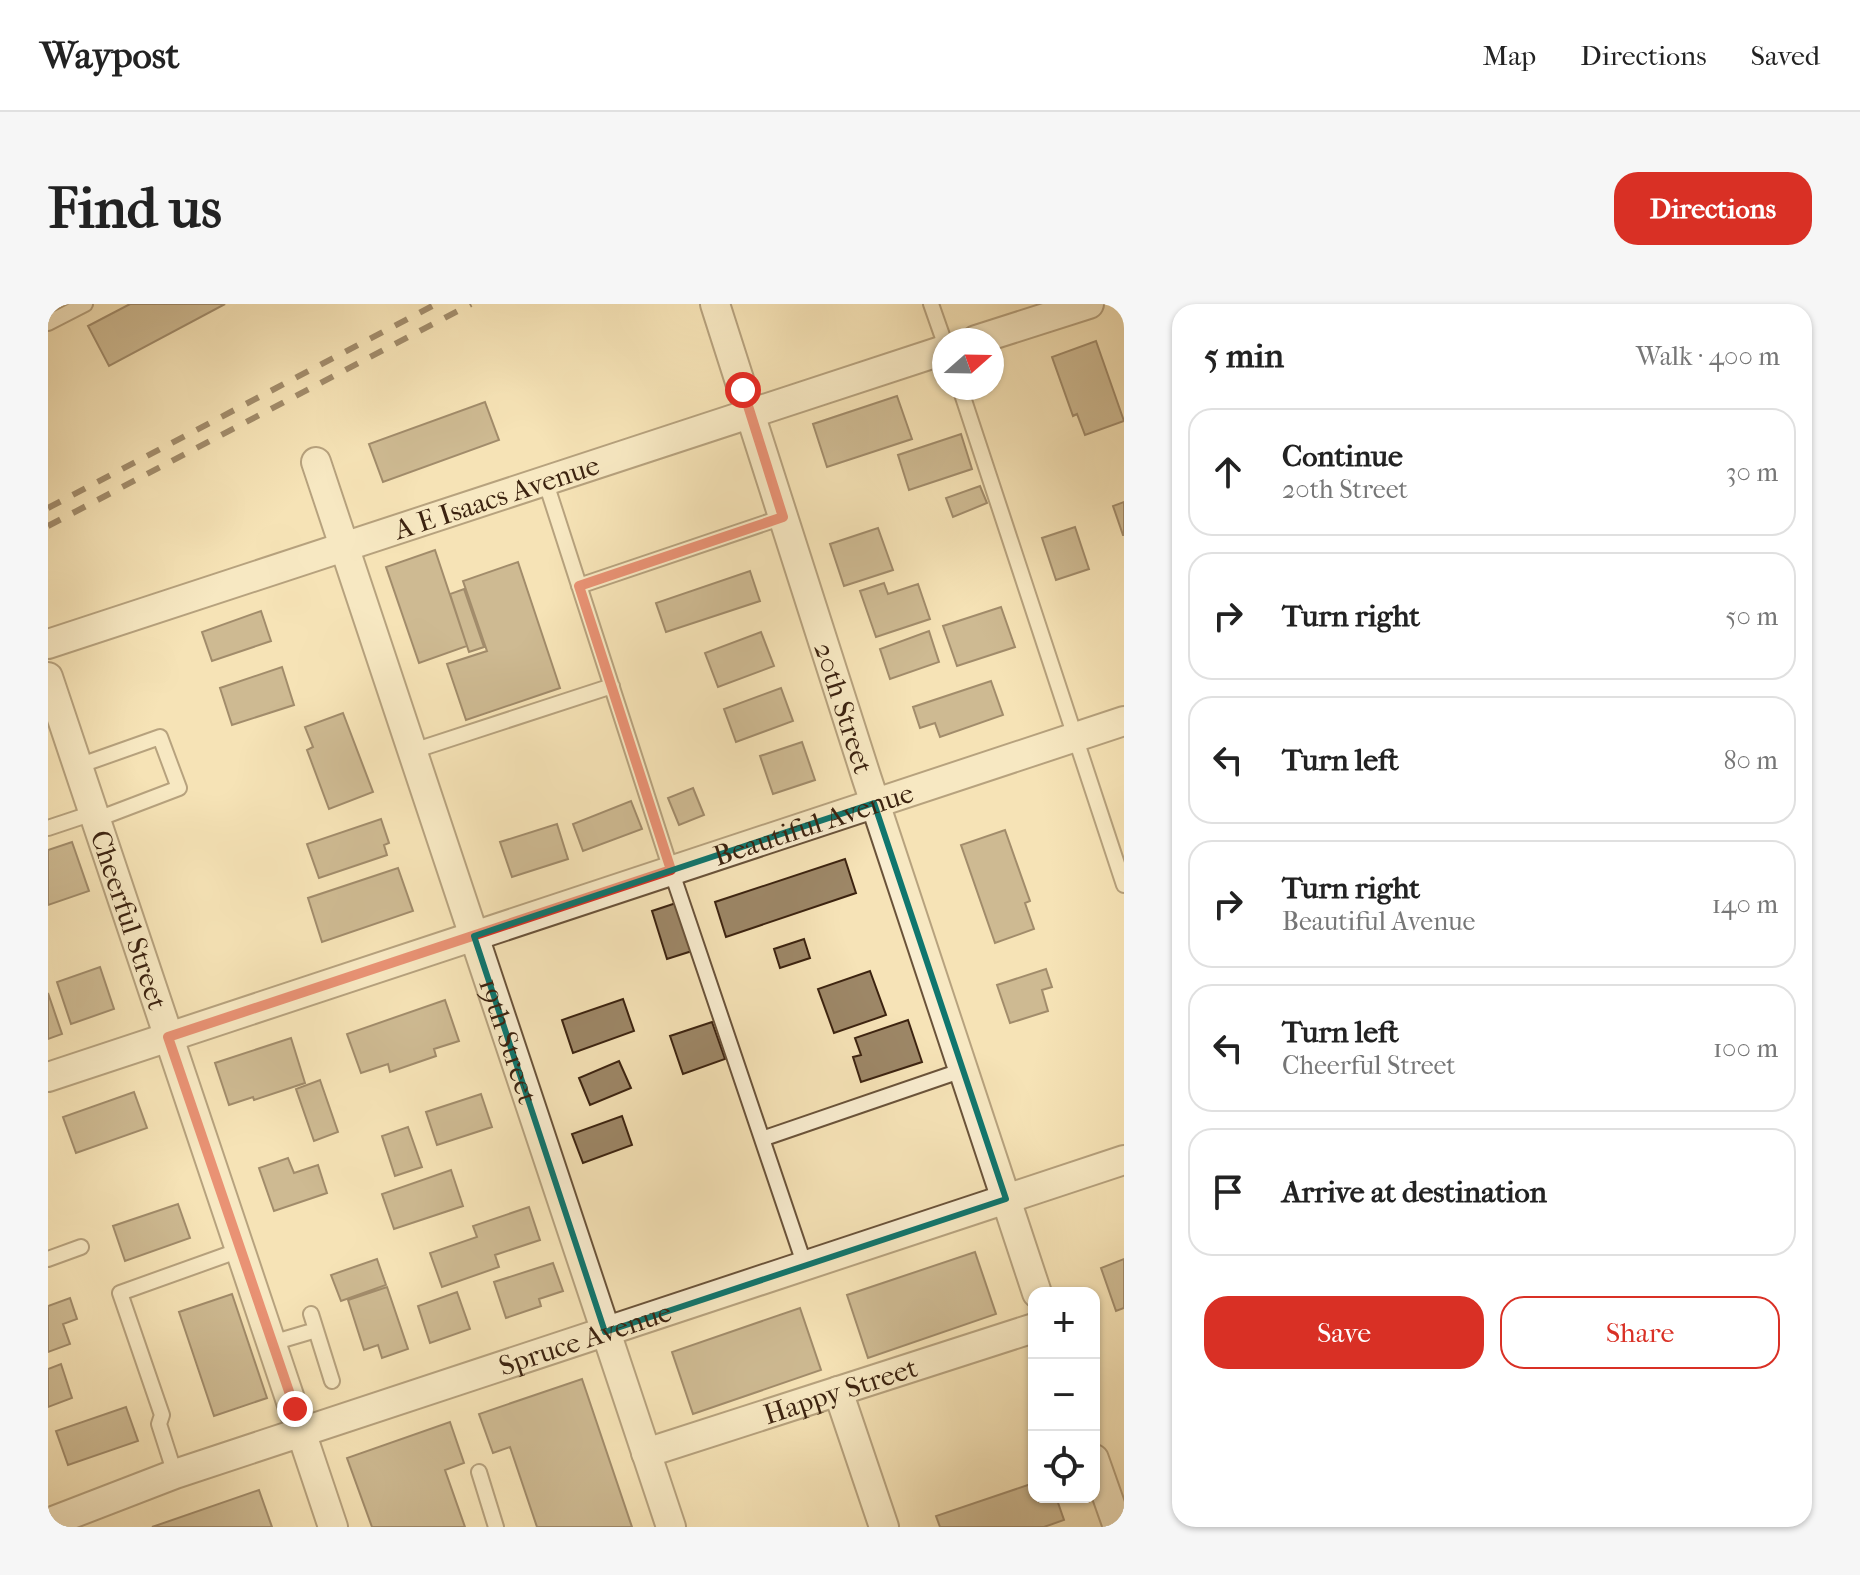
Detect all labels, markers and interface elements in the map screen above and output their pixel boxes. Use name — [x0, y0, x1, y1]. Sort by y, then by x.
text: Waypost — [40, 33, 179, 78]
text: Map — [1483, 39, 1536, 72]
text: Directions — [1580, 39, 1707, 72]
text: Saved — [1751, 39, 1820, 72]
button: Directions — [1614, 172, 1812, 245]
text: Find us — [48, 176, 222, 241]
north arrow — [932, 328, 1004, 400]
text: 5 min — [1204, 336, 1284, 376]
text: Walk · 400 m — [1636, 341, 1780, 372]
route start — [725, 372, 761, 408]
text: Continue — [1282, 439, 1403, 474]
street label: A E Isaacs Avenue — [389, 448, 603, 546]
icon: ahead — [1206, 450, 1250, 494]
text: 30 m — [1726, 457, 1778, 488]
text: 20th Street — [1282, 474, 1408, 505]
icon: right — [1206, 594, 1250, 638]
text: Turn right — [1282, 599, 1420, 634]
text: 50 m — [1725, 601, 1778, 632]
street label: 20th Street — [808, 638, 881, 777]
icon: left — [1206, 738, 1250, 782]
text: Turn left — [1282, 743, 1399, 778]
text: 80 m — [1723, 745, 1778, 776]
street label: Beautiful Avenue — [709, 775, 917, 872]
street label: Cheerful Street — [84, 826, 175, 1014]
text: Turn right — [1282, 871, 1420, 906]
icon: right — [1206, 882, 1250, 926]
text: 140 m — [1712, 889, 1778, 920]
text: Beautiful Avenue — [1282, 906, 1475, 937]
street label: 19th Street — [473, 974, 545, 1108]
text: Turn left — [1282, 1015, 1399, 1050]
icon: left — [1206, 1026, 1250, 1070]
text: 100 m — [1713, 1033, 1778, 1064]
text: Cheerful Street — [1282, 1050, 1456, 1081]
icon: arrive — [1206, 1170, 1250, 1214]
text: Arrive at destination — [1282, 1175, 1547, 1210]
map controls — [1028, 1287, 1100, 1503]
button: + — [1028, 1287, 1100, 1359]
street label: Spruce Avenue — [494, 1294, 676, 1382]
button: Save — [1204, 1296, 1484, 1369]
button: Share — [1500, 1296, 1780, 1369]
street label: Happy Street — [759, 1350, 921, 1431]
button: − — [1028, 1359, 1100, 1431]
route end — [277, 1391, 313, 1427]
button: locate — [1028, 1431, 1100, 1503]

